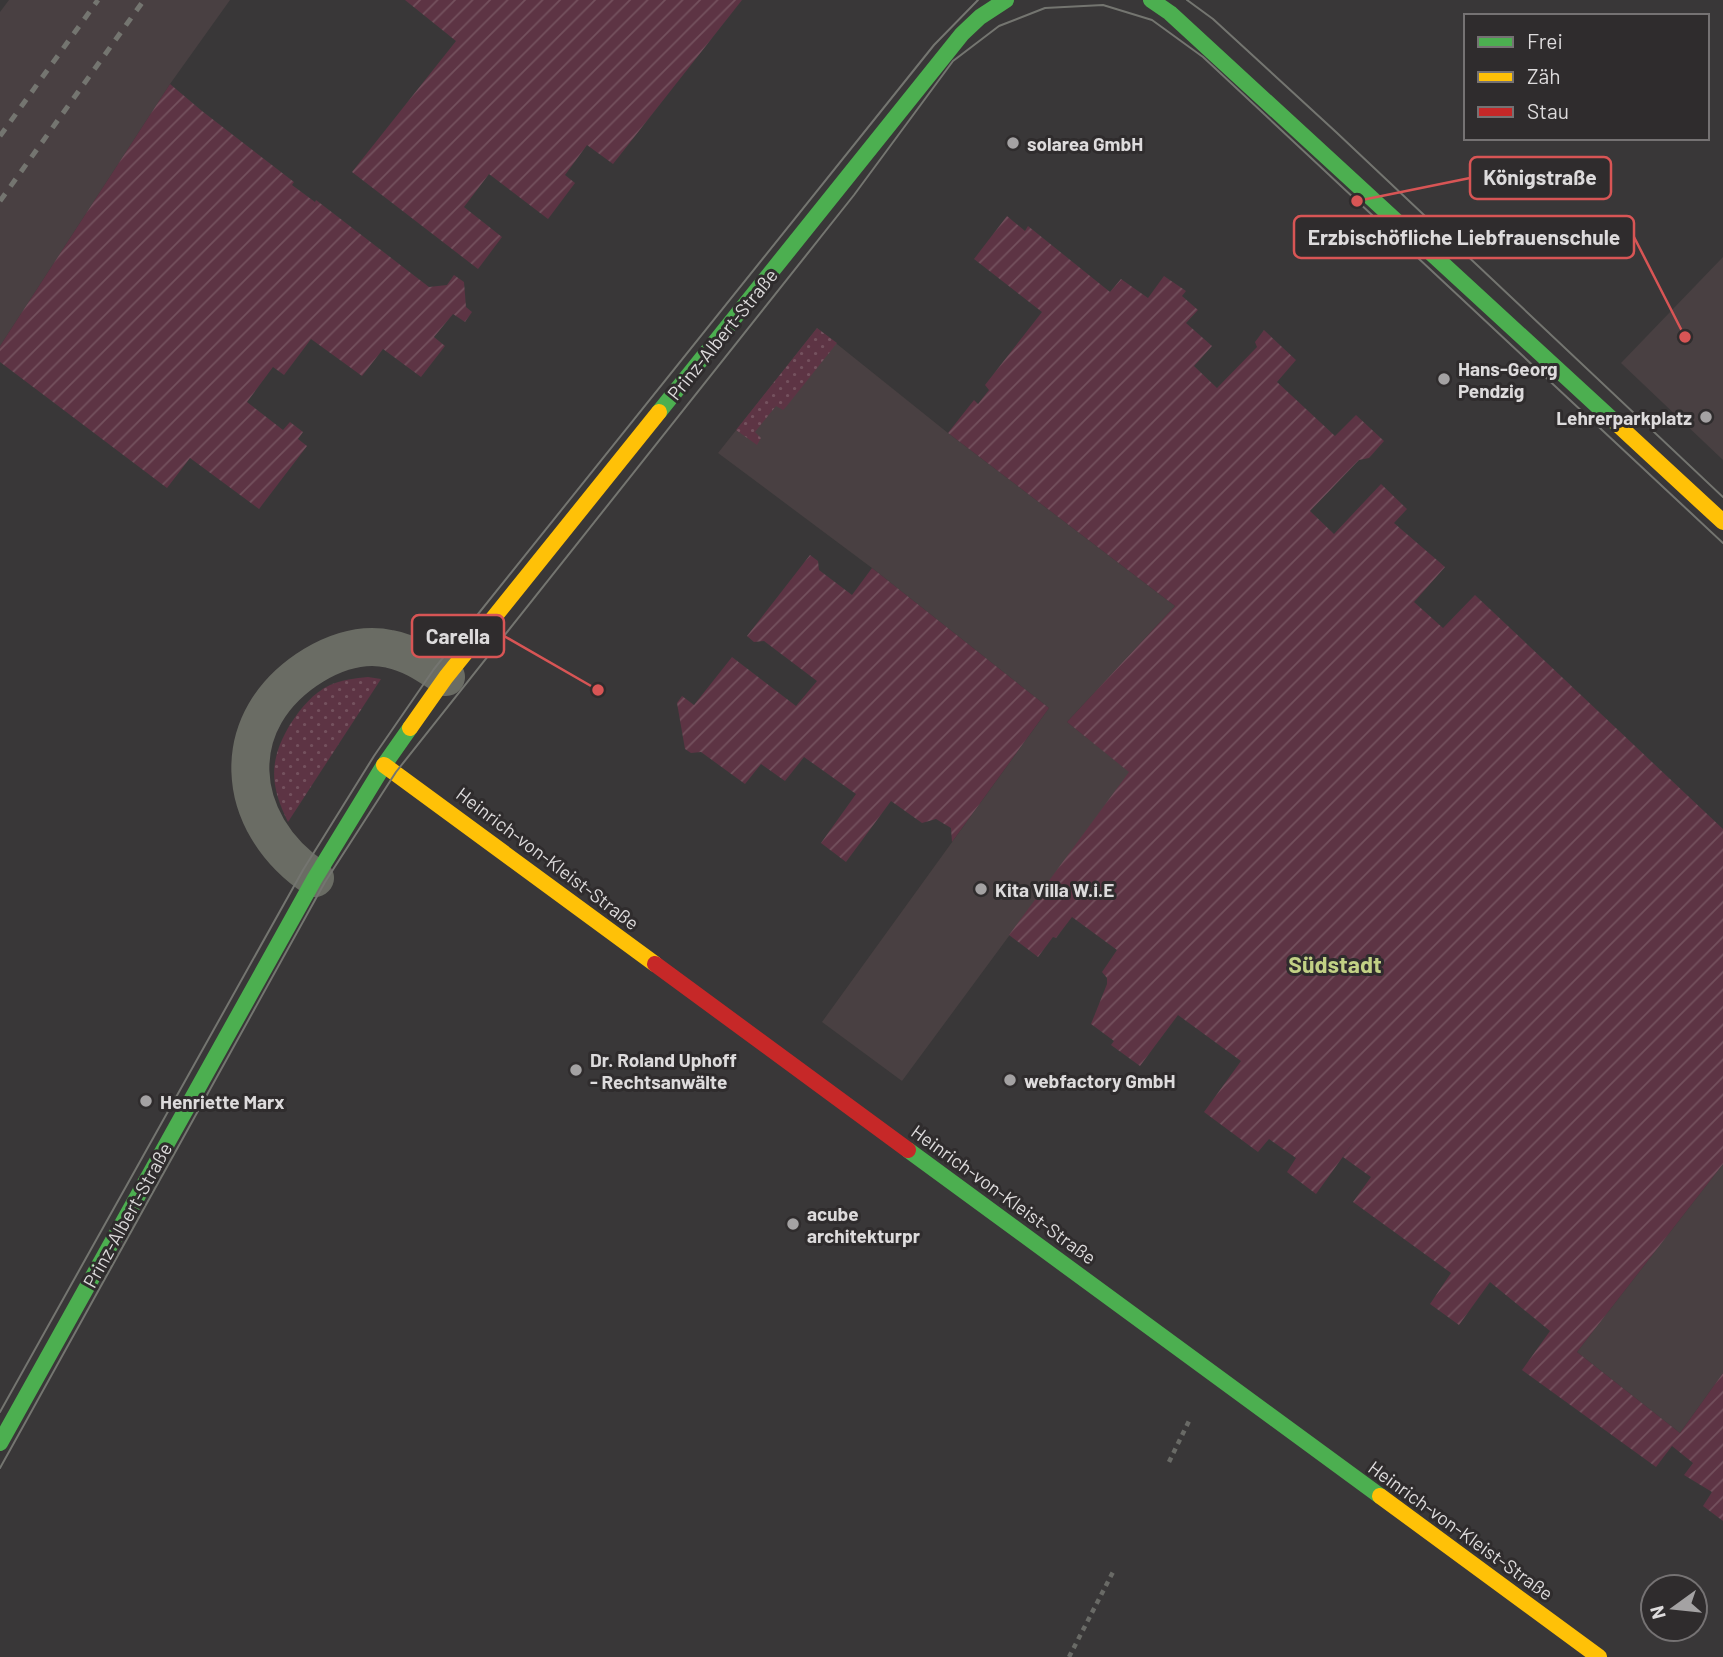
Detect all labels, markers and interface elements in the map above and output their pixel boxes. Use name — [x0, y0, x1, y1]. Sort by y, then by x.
legend — [1464, 14, 1709, 140]
text: Frei — [1527, 28, 1563, 53]
text: Zäh — [1527, 63, 1561, 88]
text: Stau — [1527, 98, 1569, 123]
place label: solarea GmbH — [1027, 132, 1143, 155]
marker: solarea GmbH — [1005, 135, 1021, 151]
callout: Königstraße — [1470, 157, 1611, 199]
text: Königstraße — [1483, 164, 1597, 189]
callout: Erzbischöfliche Liebfrauenschule — [1294, 216, 1634, 258]
text: Erzbischöfliche Liebfrauenschule — [1308, 224, 1620, 249]
street label: Prinz-Albert-Straße — [662, 264, 782, 404]
place label: Hans-Georg Pendzig — [1458, 357, 1558, 402]
marker: Hans-Georg Pendzig — [1436, 371, 1452, 387]
place label: Lehrerparkplatz — [1556, 406, 1692, 429]
marker: Lehrerparkplatz — [1698, 409, 1714, 425]
callout: Carella — [412, 615, 504, 657]
text: Carella — [426, 623, 490, 648]
street label: Heinrich-von-Kleist-Straße — [452, 782, 644, 934]
place label: Kita Villa W.i.E — [995, 878, 1114, 901]
marker: Kita Villa W.i.E — [973, 881, 989, 897]
district label: Südstadt — [1288, 950, 1382, 978]
place label: Dr. Roland Uphoff - Rechtsanwälte — [590, 1048, 737, 1093]
marker: Dr. Roland Uphoff - Rechtsanwälte — [568, 1062, 584, 1078]
place label: webfactory GmbH — [1024, 1069, 1176, 1092]
marker: webfactory GmbH — [1002, 1072, 1018, 1088]
place label: Henriette Marx — [160, 1090, 285, 1113]
marker: Henriette Marx — [138, 1093, 154, 1109]
street label: Heinrich-von-Kleist-Straße — [907, 1119, 1101, 1269]
street label: Prinz-Albert-Straße — [78, 1139, 176, 1291]
place label: acube architekturpr — [807, 1202, 921, 1247]
marker: acube architekturpr — [785, 1216, 801, 1232]
street label: Heinrich-von-Kleist-Straße — [1364, 1455, 1558, 1605]
north arrow — [1639, 1573, 1709, 1643]
text: N — [1644, 1603, 1670, 1622]

